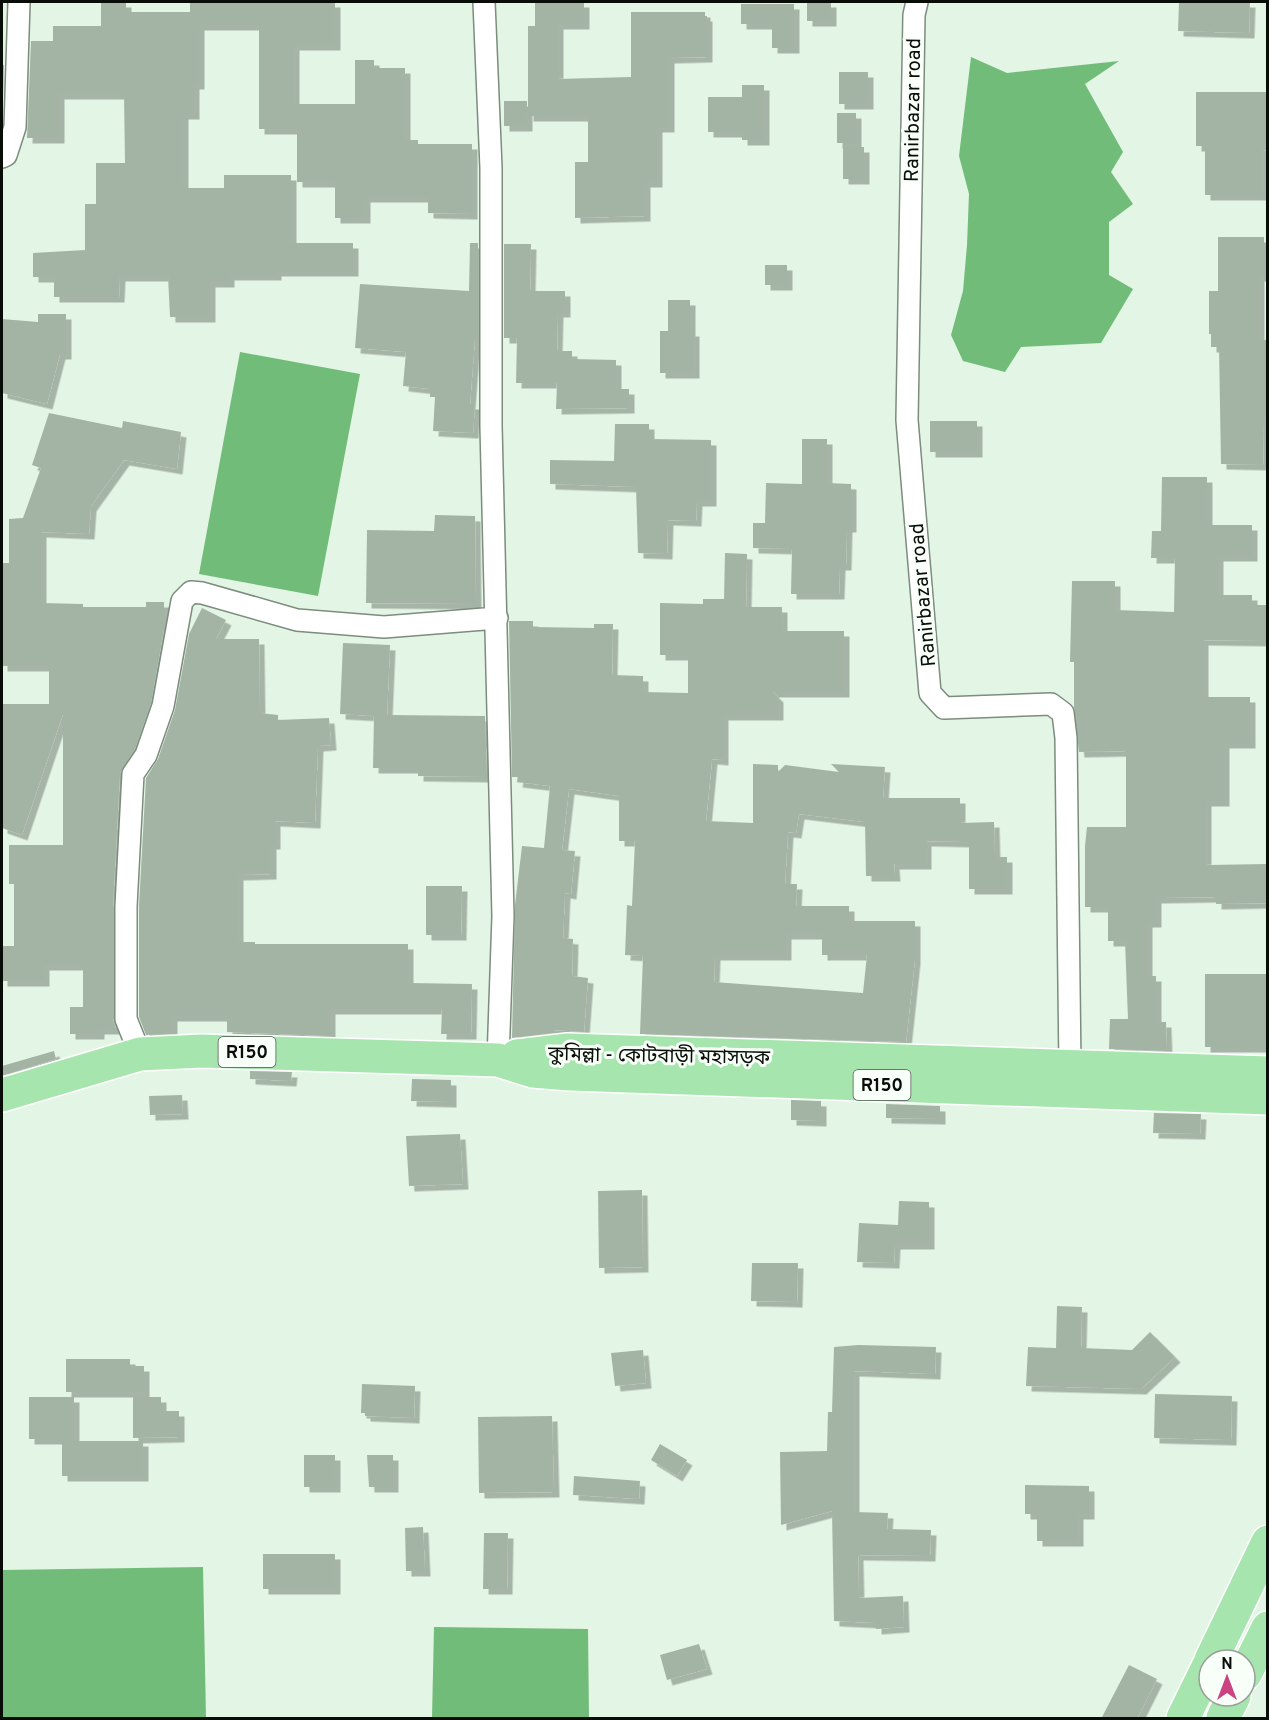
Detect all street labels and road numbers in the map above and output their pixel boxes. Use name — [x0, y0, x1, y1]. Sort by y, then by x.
street label: Ranirbazar road — [900, 38, 928, 182]
street label: Ranirbazar road — [905, 522, 943, 668]
road number: R150 — [218, 1037, 276, 1067]
street label: কুমিল্লা - কোটবাড়ী মহাসড়ক — [547, 1041, 771, 1072]
road number: R150 — [854, 1070, 910, 1100]

